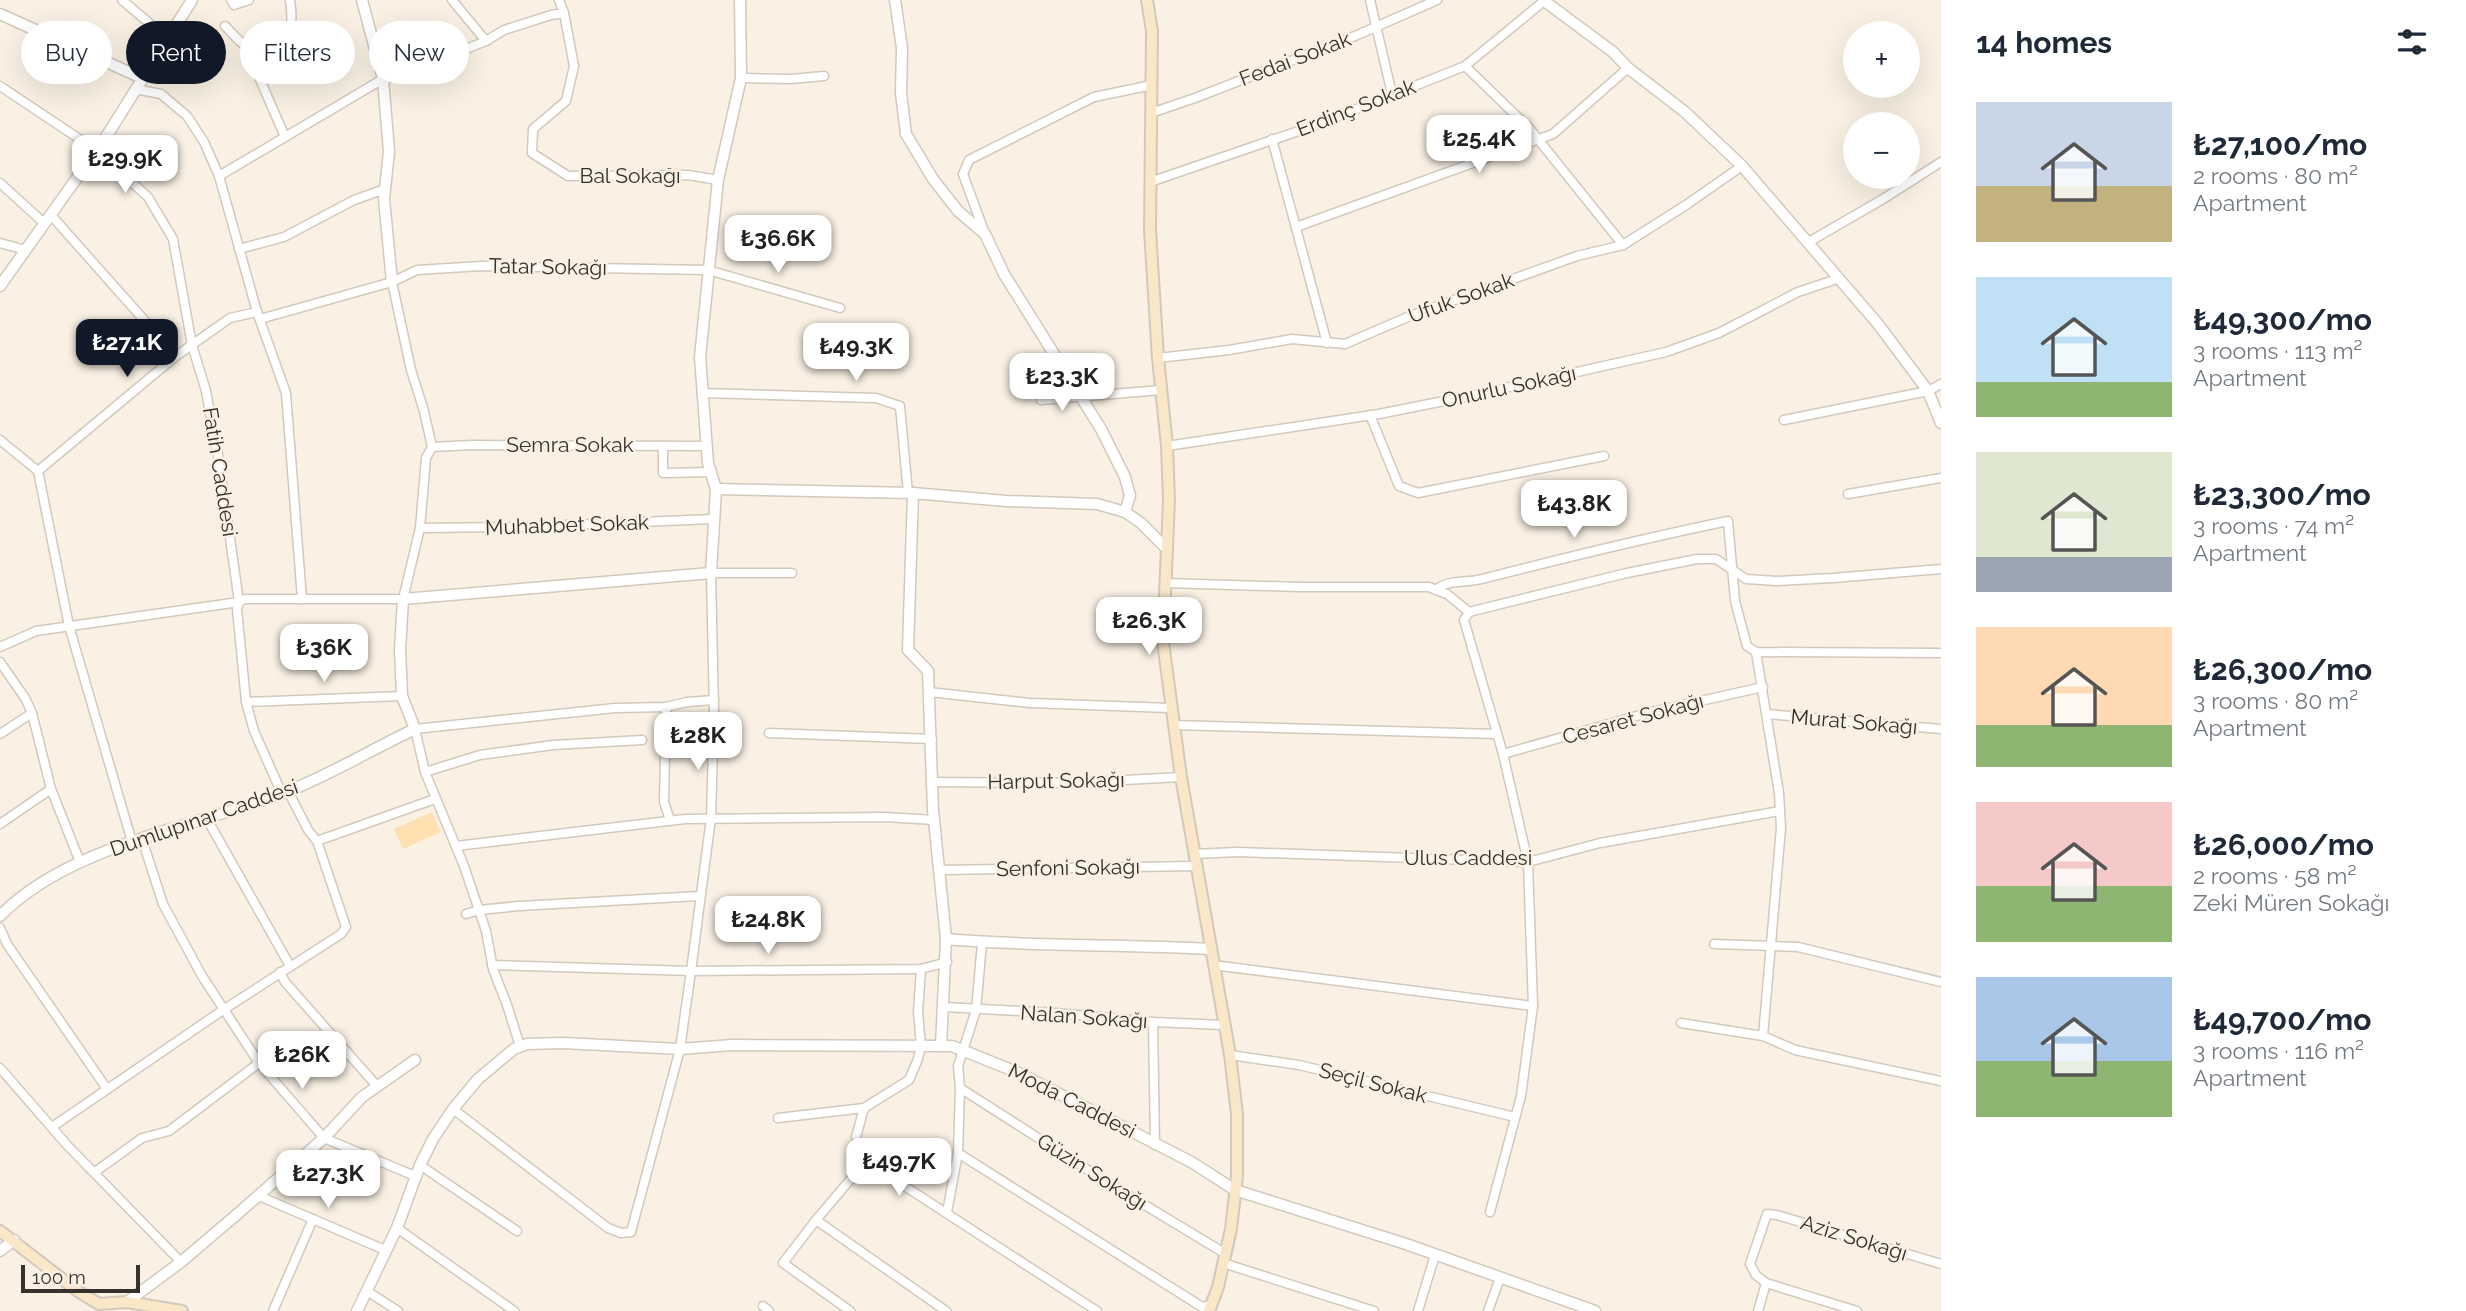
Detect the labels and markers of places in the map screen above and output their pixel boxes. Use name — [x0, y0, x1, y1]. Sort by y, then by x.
pin: ₺25.4K — [1422, 116, 1536, 175]
pin: ₺29.9K — [68, 136, 182, 195]
pin: ₺36.6K — [721, 216, 835, 275]
pin: ₺27.1K — [70, 320, 184, 379]
pin: ₺49.3K — [799, 324, 913, 383]
pin: ₺23.3K — [1005, 354, 1119, 413]
pin: ₺43.8K — [1517, 480, 1631, 540]
pin: ₺26.3K — [1092, 598, 1206, 657]
pin: ₺36K — [283, 624, 365, 684]
pin: ₺28K — [657, 712, 739, 772]
pin: ₺24.8K — [711, 897, 825, 956]
pin: ₺26K — [261, 1032, 343, 1091]
pin: ₺49.7K — [842, 1138, 956, 1198]
pin: ₺27.3K — [271, 1150, 385, 1210]

